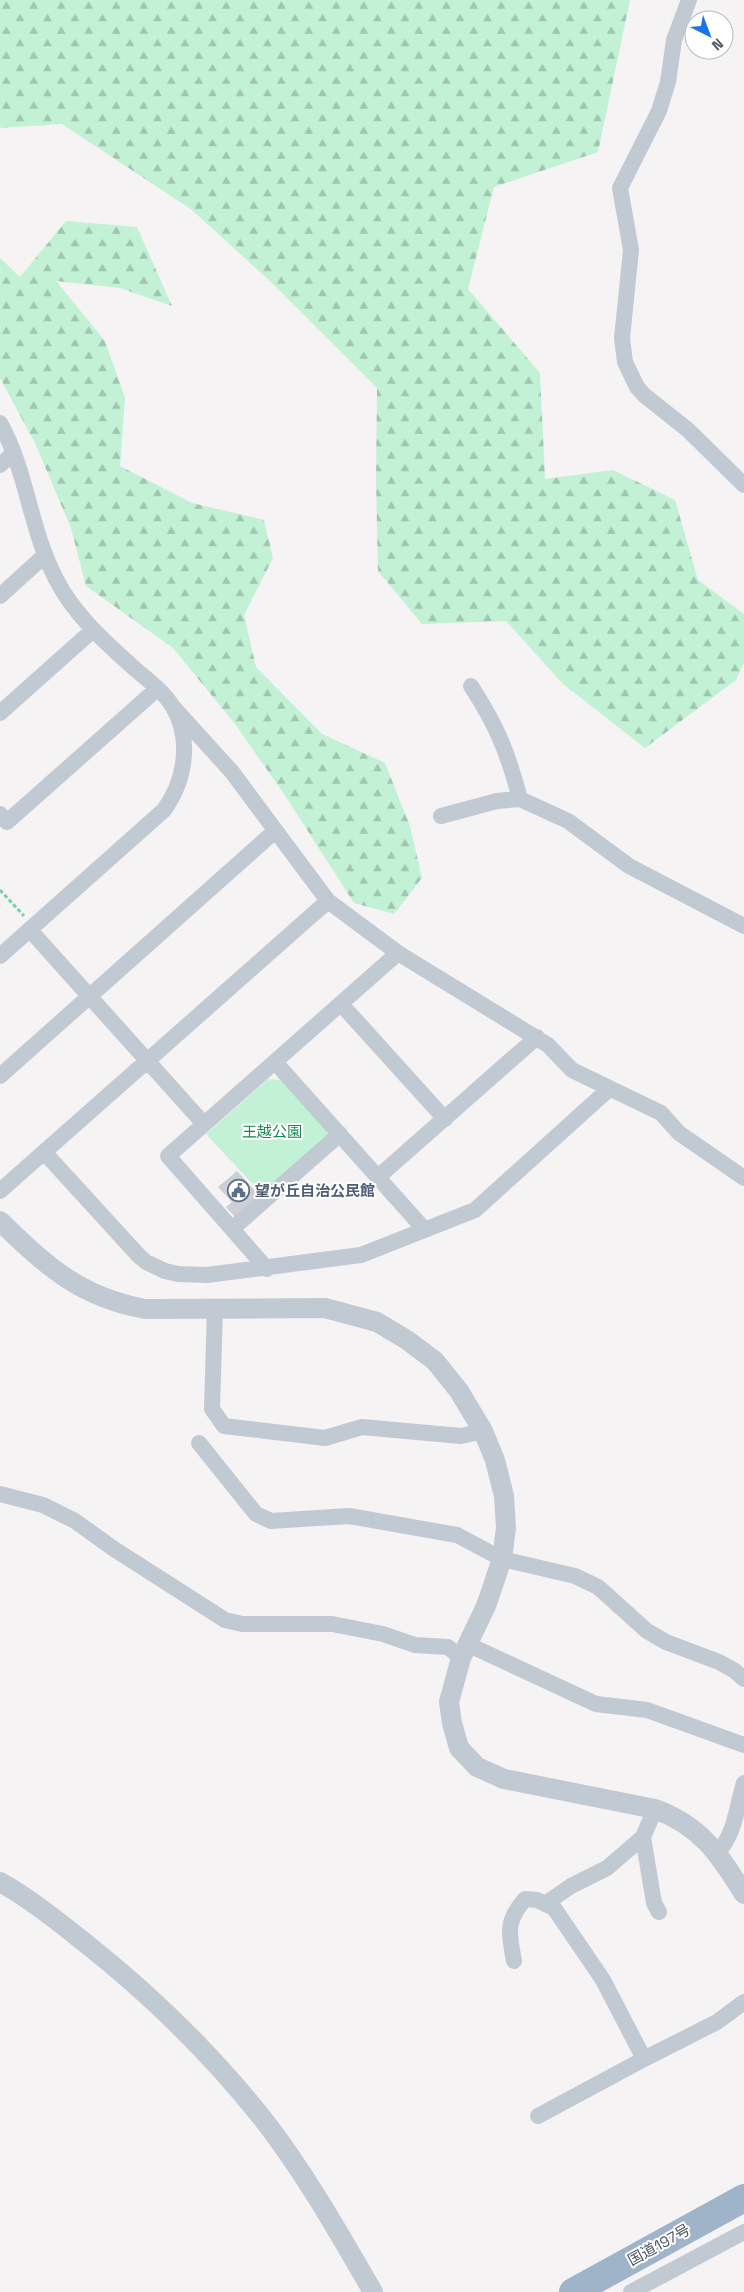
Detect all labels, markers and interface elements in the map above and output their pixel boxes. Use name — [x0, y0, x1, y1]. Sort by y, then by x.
north arrow — [684, 10, 734, 60]
text: N — [708, 35, 727, 54]
park label: 王越公園 — [242, 1122, 302, 1141]
public building icon: 望が丘自治公民館 — [227, 1179, 251, 1203]
place label: 望が丘自治公民館 — [255, 1181, 375, 1200]
street label: 国道197号 — [624, 2220, 693, 2270]

